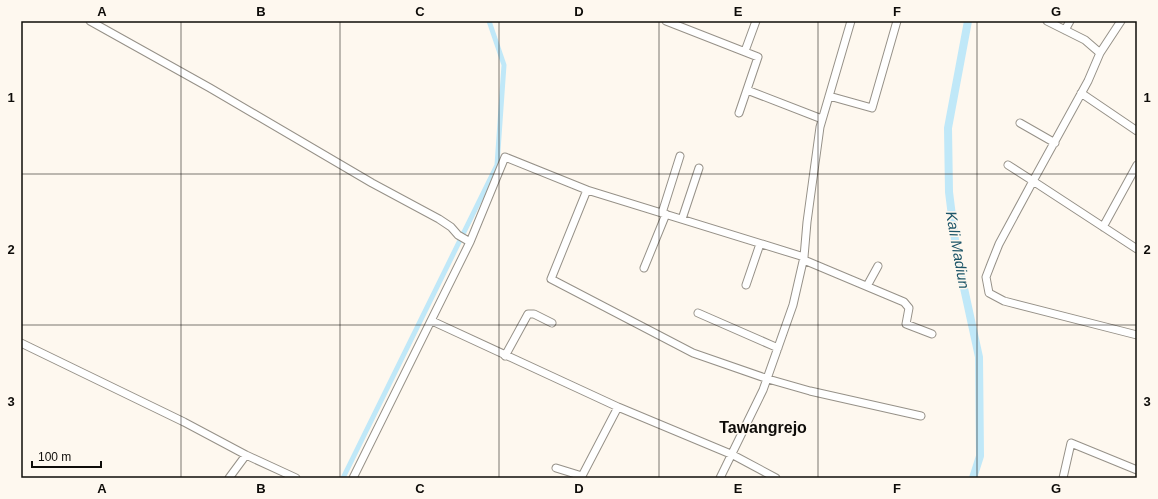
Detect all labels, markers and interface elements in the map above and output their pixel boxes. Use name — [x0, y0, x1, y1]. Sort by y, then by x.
text: A — [97, 4, 107, 19]
text: B — [256, 4, 266, 19]
text: C — [415, 4, 425, 19]
text: D — [574, 4, 584, 19]
text: E — [734, 4, 743, 19]
text: F — [893, 4, 901, 19]
text: G — [1051, 4, 1061, 19]
text: 1 — [7, 90, 15, 105]
text: 1 — [1143, 90, 1151, 105]
water label: Kali Madiun — [943, 210, 973, 290]
text: 2 — [7, 242, 15, 257]
text: 2 — [1143, 242, 1151, 257]
text: 3 — [7, 394, 15, 409]
text: 3 — [1143, 394, 1151, 409]
district label: Tawangrejo — [719, 419, 807, 436]
scale bar — [32, 443, 101, 469]
text: 100 m — [38, 450, 71, 464]
text: A — [97, 481, 107, 496]
text: B — [256, 481, 266, 496]
text: C — [415, 481, 425, 496]
text: D — [574, 481, 584, 496]
text: E — [734, 481, 743, 496]
text: F — [893, 481, 901, 496]
text: G — [1051, 481, 1061, 496]

